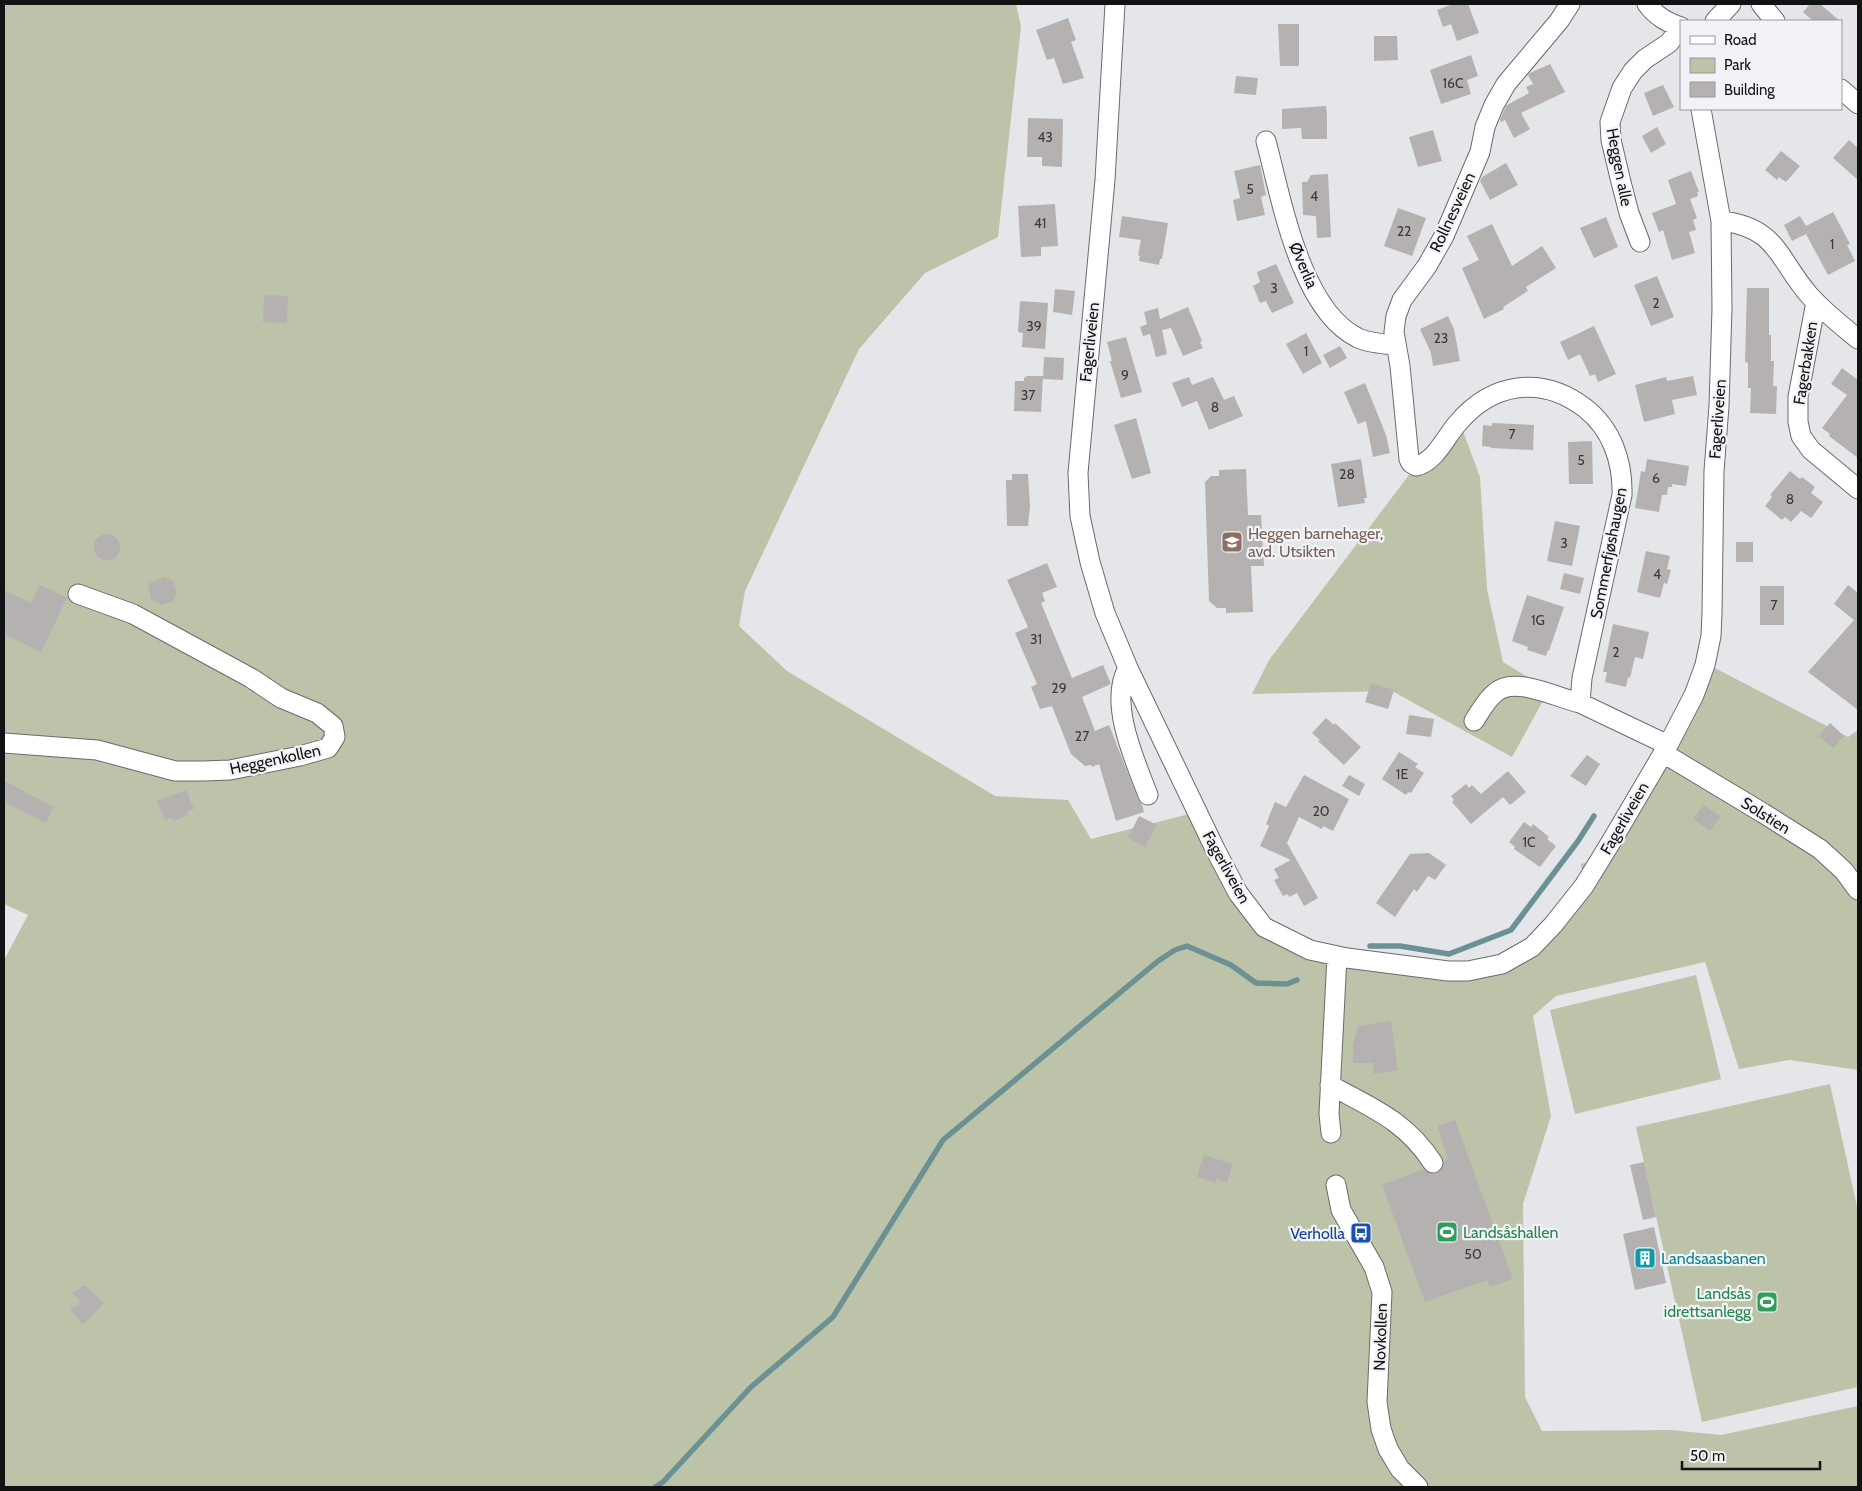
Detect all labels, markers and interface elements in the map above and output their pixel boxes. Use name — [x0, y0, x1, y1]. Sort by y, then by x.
legend — [1680, 20, 1842, 110]
text: Road — [1724, 31, 1757, 49]
text: Park — [1724, 56, 1751, 74]
house number: 16C — [1442, 74, 1464, 92]
text: Building — [1724, 81, 1775, 99]
street label: Heggen alle — [1603, 126, 1636, 208]
house number: 43 — [1037, 128, 1053, 146]
street label: Rollnesveien — [1426, 169, 1479, 255]
house number: 5 — [1246, 180, 1254, 198]
house number: 4 — [1310, 187, 1318, 205]
house number: 41 — [1034, 214, 1046, 232]
house number: 22 — [1397, 222, 1411, 240]
house number: 1 — [1830, 235, 1834, 253]
street label: Øverlia — [1285, 239, 1322, 291]
house number: 3 — [1270, 279, 1278, 297]
house number: 2 — [1652, 294, 1660, 312]
street label: Fagerliveien — [1076, 301, 1103, 383]
house number: 39 — [1026, 317, 1042, 335]
street label: Fagerbakken — [1790, 320, 1821, 406]
house number: 23 — [1434, 329, 1448, 347]
house number: 1 — [1304, 342, 1308, 360]
house number: 9 — [1121, 366, 1129, 384]
street label: Fagerliveien — [1705, 378, 1730, 460]
house number: 37 — [1021, 386, 1035, 404]
house number: 8 — [1211, 398, 1219, 416]
house number: 7 — [1508, 425, 1516, 443]
house number: 5 — [1577, 451, 1585, 469]
house number: 28 — [1339, 465, 1355, 483]
house number: 6 — [1652, 469, 1660, 487]
street label: Sommerfjøshaugen — [1586, 486, 1631, 620]
house number: 8 — [1786, 490, 1794, 508]
place label: Heggen barnehager, avd. Utsikten — [1248, 524, 1383, 561]
school or university icon: Heggen barnehager, avd. Utsikten — [1220, 530, 1244, 554]
house number: 3 — [1560, 534, 1568, 552]
house number: 4 — [1653, 565, 1661, 583]
house number: 7 — [1770, 596, 1778, 614]
house number: 1G — [1531, 611, 1545, 629]
house number: 31 — [1030, 630, 1042, 648]
house number: 2 — [1612, 643, 1620, 661]
house number: 29 — [1051, 679, 1067, 697]
house number: 27 — [1075, 727, 1089, 745]
street label: Heggenkollen — [228, 741, 322, 778]
house number: 1E — [1396, 765, 1408, 783]
street label: Fagerliveien — [1596, 779, 1653, 858]
street label: Solstien — [1738, 793, 1794, 838]
house number: 20 — [1312, 802, 1330, 820]
street label: Fagerliveien — [1199, 828, 1254, 907]
house number: 1C — [1522, 833, 1536, 851]
sports icon: Landsåshallen — [1435, 1220, 1459, 1244]
bus stop icon: Verholla — [1349, 1221, 1373, 1245]
place label: Landsåshallen — [1463, 1223, 1558, 1242]
place label: Verholla — [1290, 1224, 1345, 1243]
house number: 50 — [1464, 1245, 1482, 1263]
building icon: Landsaasbanen — [1633, 1246, 1657, 1270]
place label: Landsaasbanen — [1661, 1249, 1766, 1268]
place label: Landsås idrettsanlegg — [1664, 1284, 1752, 1321]
sports icon: Landsås idrettsanlegg — [1755, 1290, 1779, 1314]
street label: Novkollen — [1370, 1303, 1391, 1371]
scale bar — [1682, 1438, 1820, 1470]
text: 50 m — [1690, 1447, 1725, 1465]

